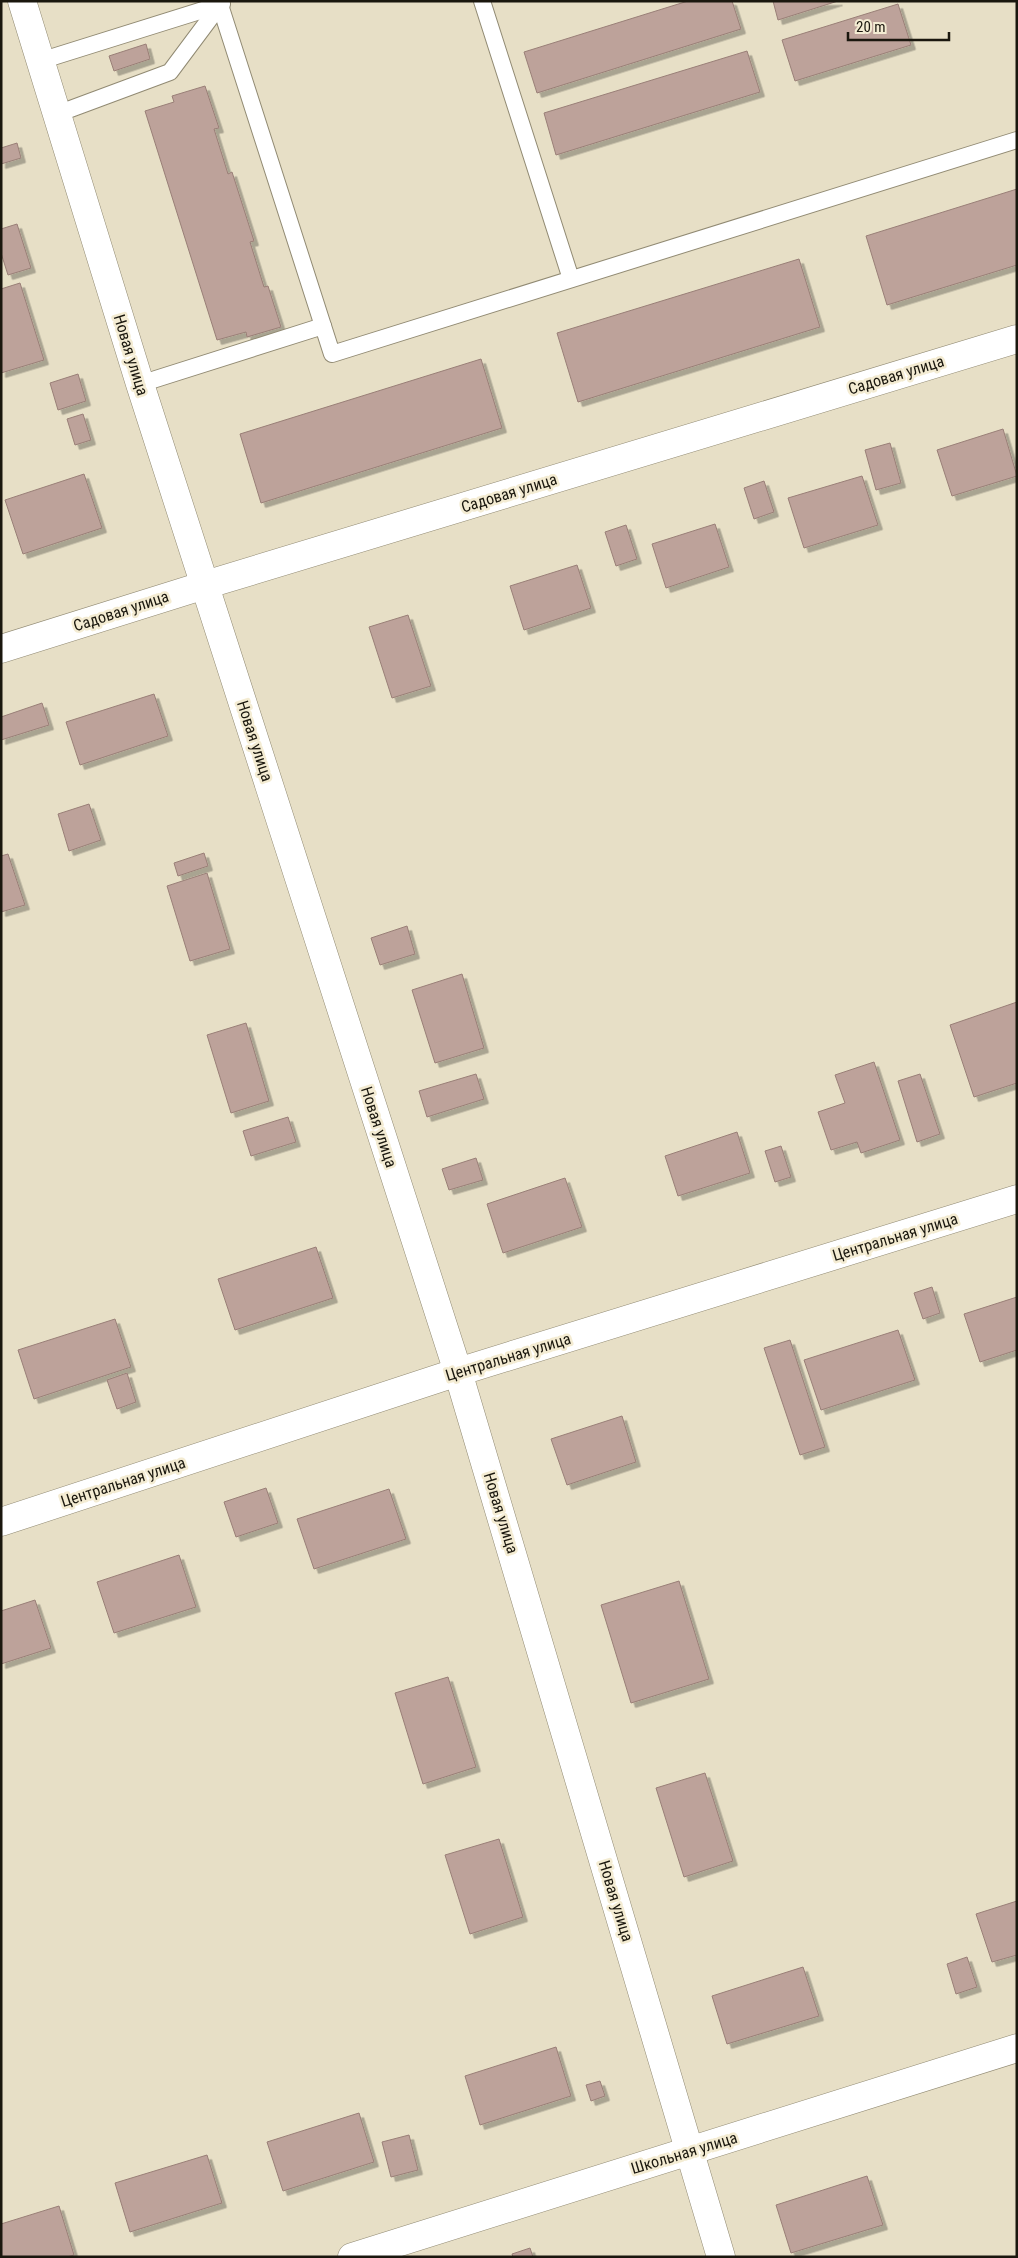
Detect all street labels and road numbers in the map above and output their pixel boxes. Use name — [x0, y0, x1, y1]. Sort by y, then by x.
street label: Новая улица — [110, 312, 152, 398]
street label: Садовая улица — [846, 351, 946, 399]
street label: Садовая улица — [459, 469, 559, 517]
street label: Садовая улица — [71, 587, 171, 635]
street label: Новая улица — [233, 698, 277, 784]
street label: Новая улица — [357, 1084, 401, 1170]
street label: Центральная улица — [830, 1209, 960, 1265]
street label: Центральная улица — [443, 1329, 573, 1385]
street label: Центральная улица — [58, 1453, 188, 1511]
street label: Новая улица — [480, 1470, 522, 1556]
street label: Новая улица — [595, 1858, 637, 1944]
street label: Школьная улица — [629, 2128, 739, 2178]

